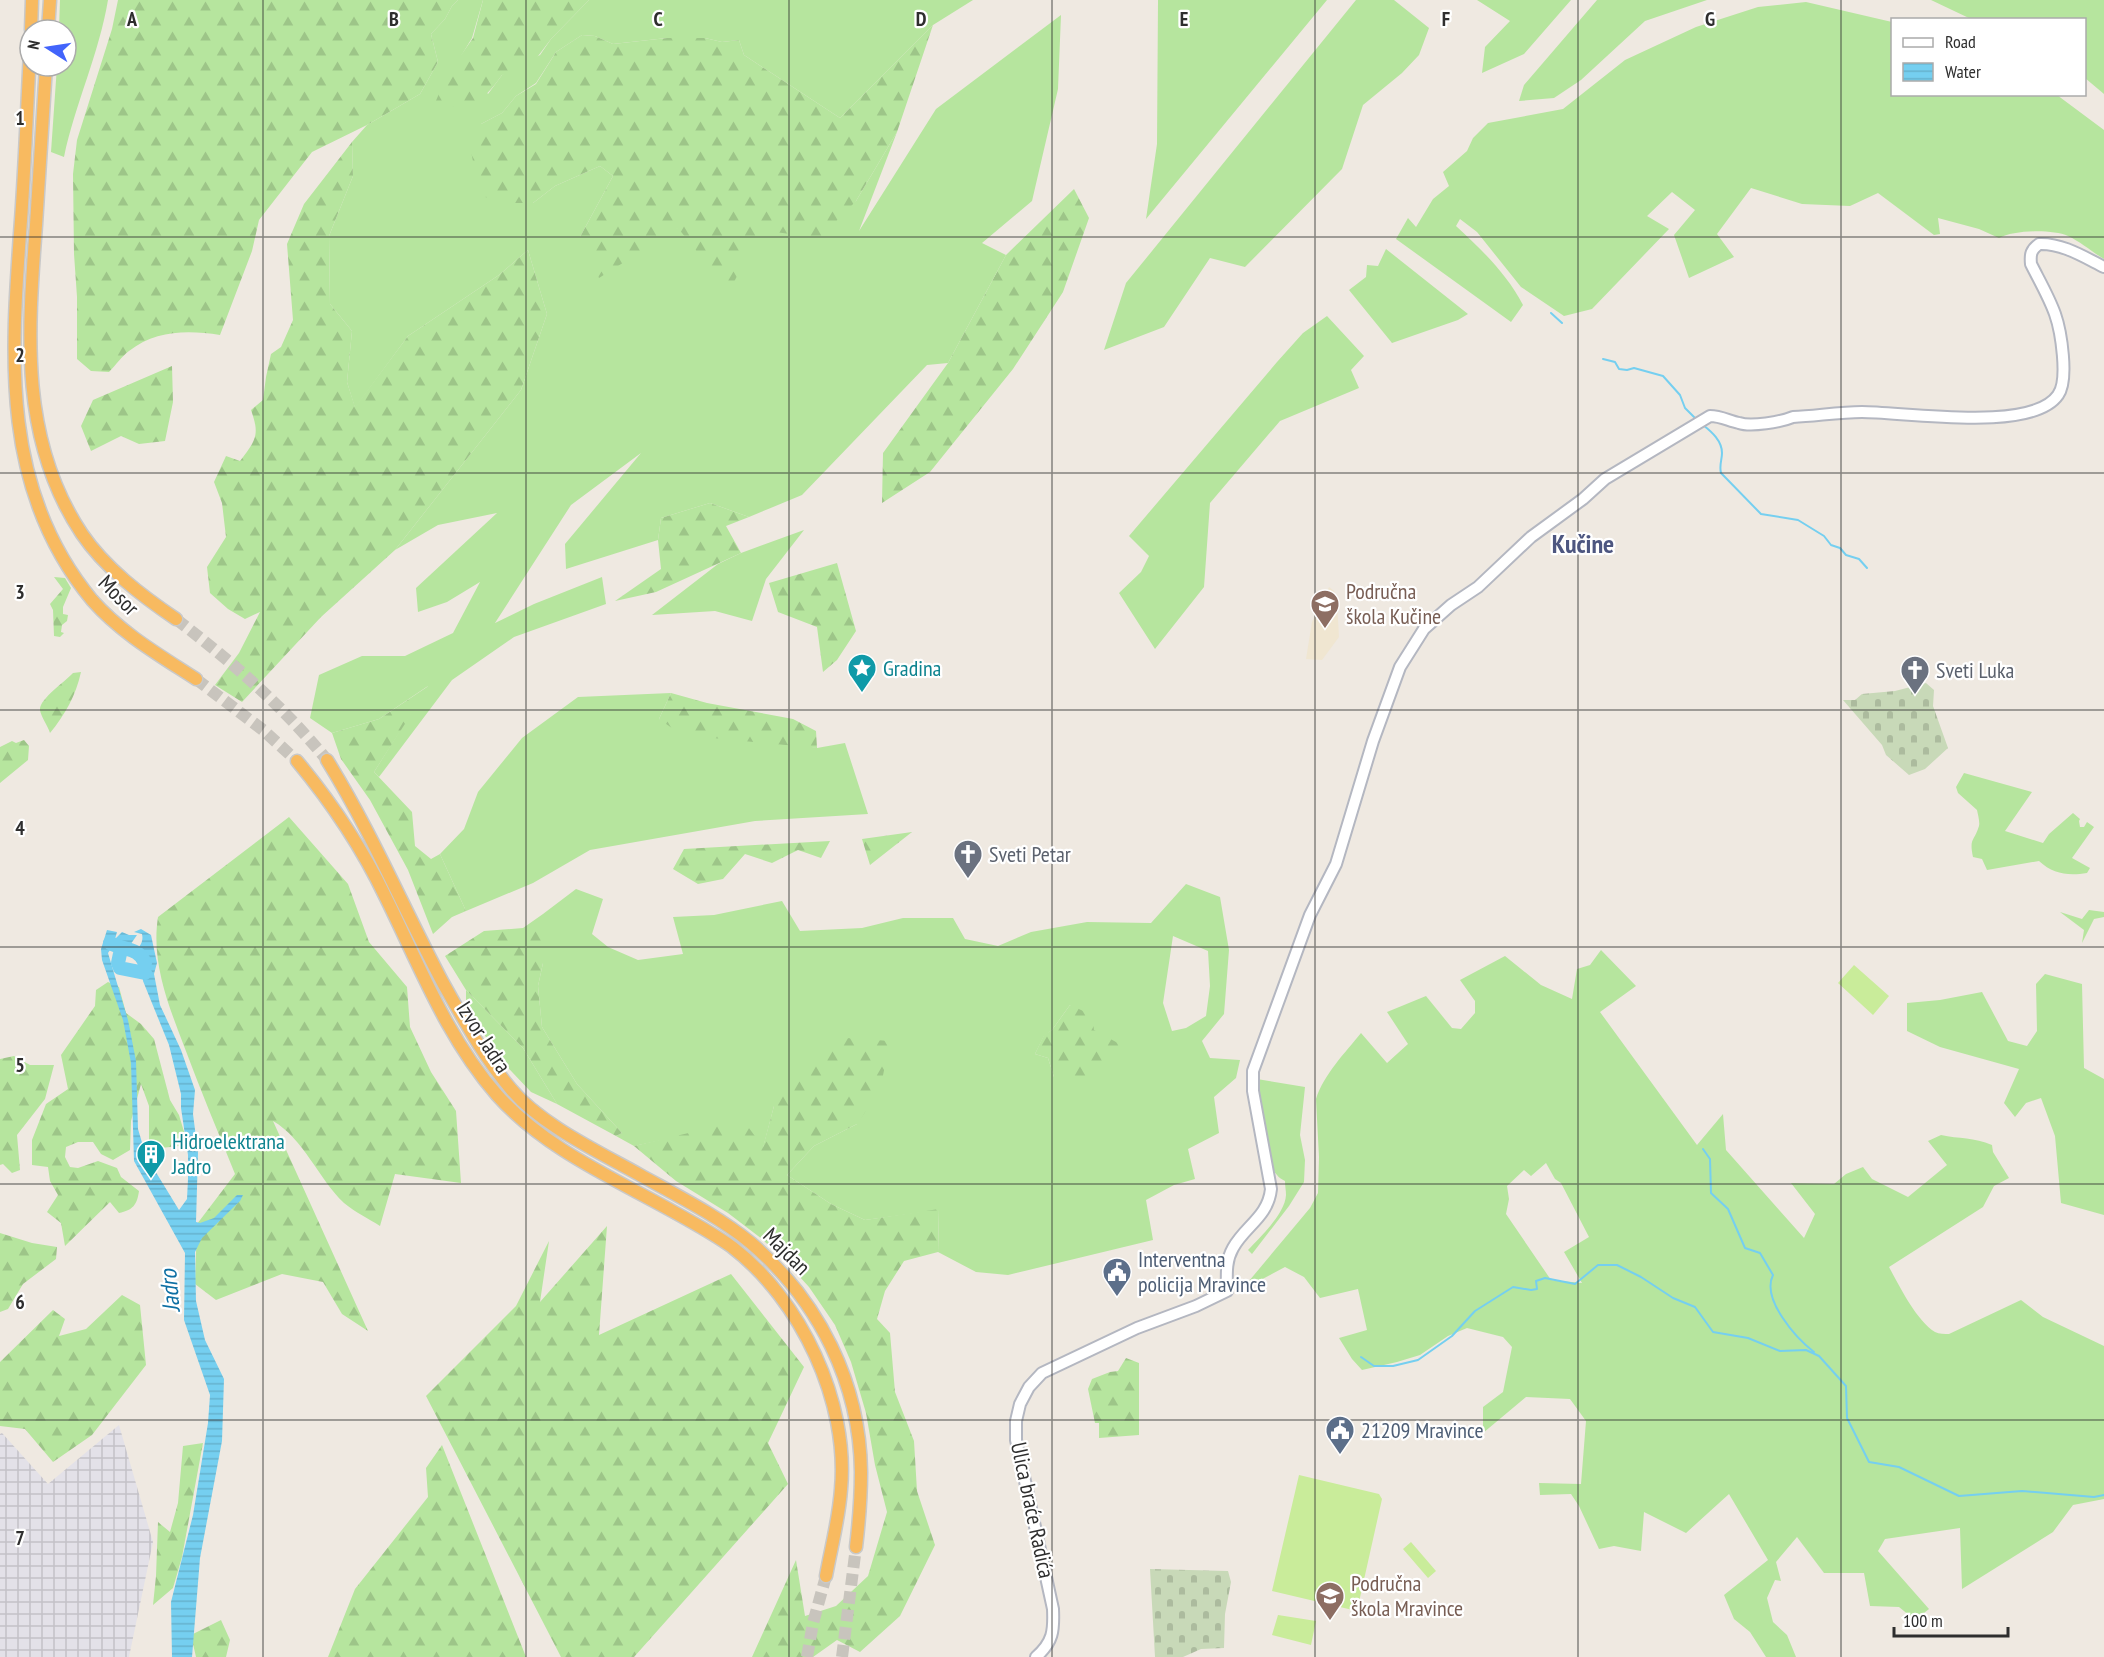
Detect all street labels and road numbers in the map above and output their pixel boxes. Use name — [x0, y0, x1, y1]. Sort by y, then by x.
street label: Mosor — [93, 569, 145, 621]
street label: Izvor Jadra — [450, 996, 518, 1078]
street label: Majdan — [757, 1221, 817, 1281]
street label: Ulica braće Radića — [1005, 1439, 1061, 1581]

